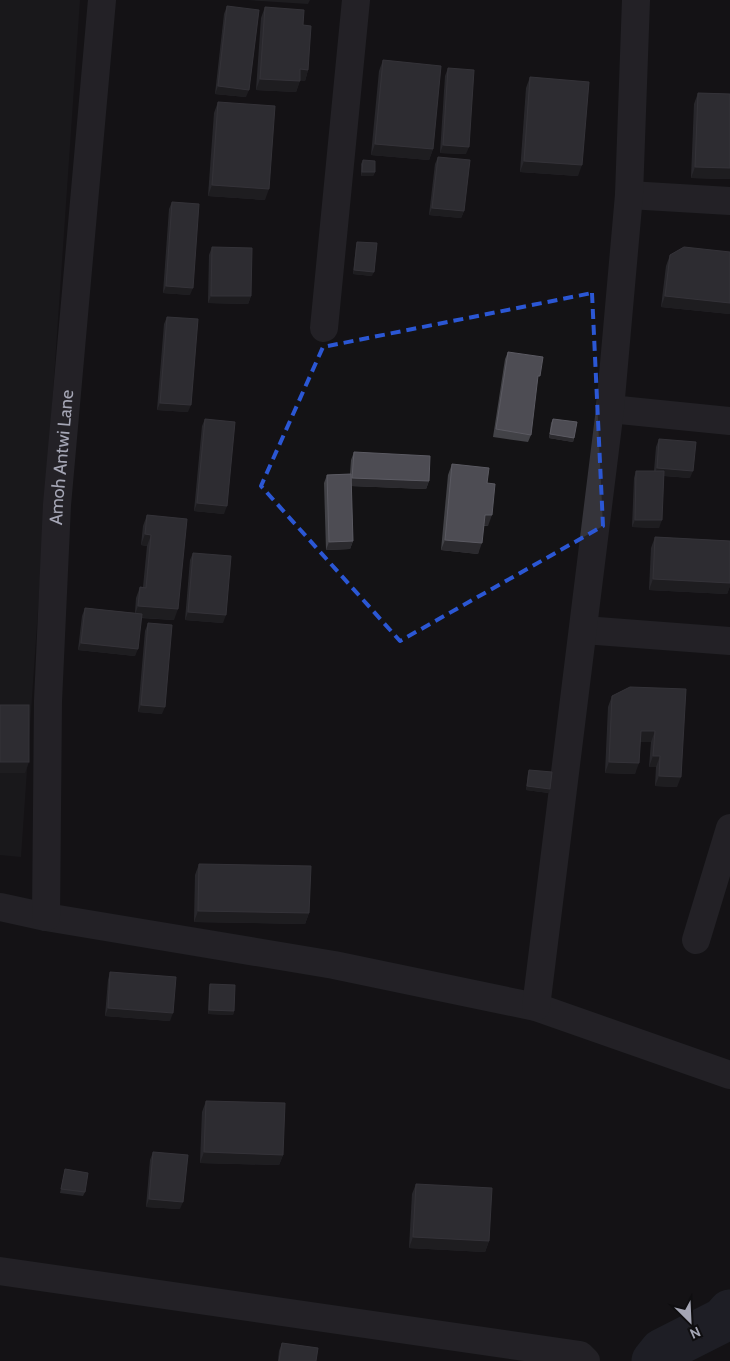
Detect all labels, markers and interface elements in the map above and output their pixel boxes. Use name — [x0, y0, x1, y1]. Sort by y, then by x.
street label: Amoh Antwi Lane — [45, 389, 78, 526]
north arrow — [665, 1296, 715, 1346]
text: N — [687, 1323, 703, 1343]

